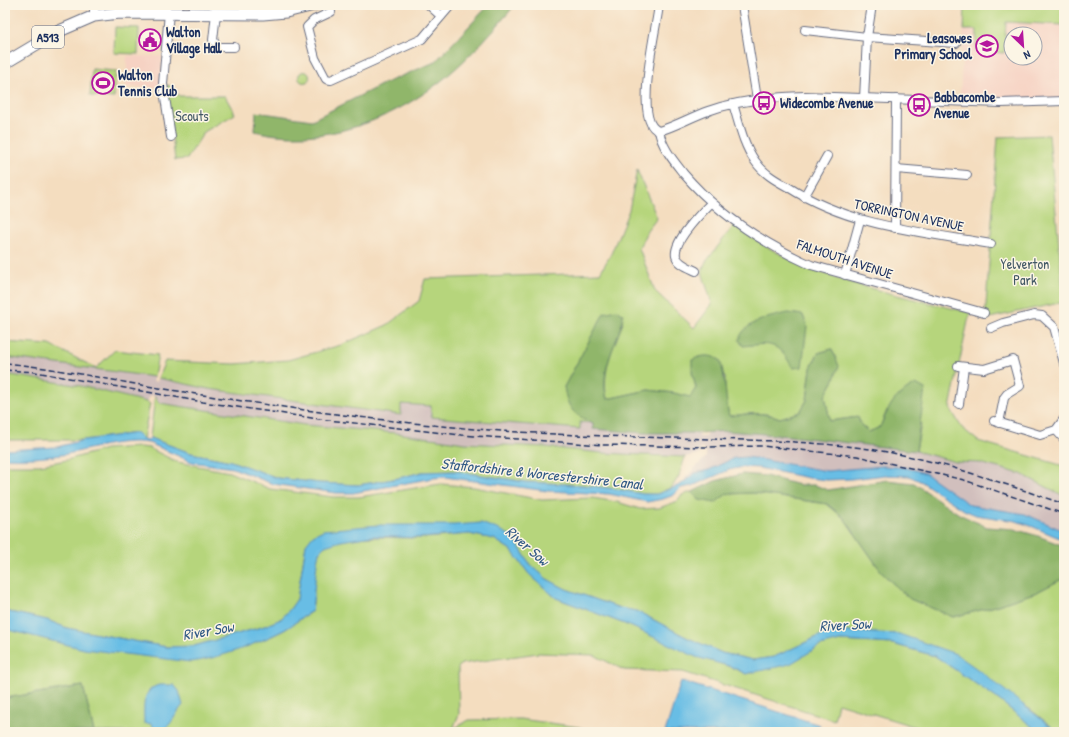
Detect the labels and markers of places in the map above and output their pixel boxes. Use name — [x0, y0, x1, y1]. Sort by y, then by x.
place label: Walton Village Hall — [166, 22, 223, 59]
public building icon: Walton Village Hall — [137, 27, 163, 53]
place label: Leasowes Primary School — [894, 28, 973, 65]
school or university icon: Leasowes Primary School — [974, 33, 1000, 59]
place label: Walton Tennis Club — [117, 65, 178, 100]
sports icon: Walton Tennis Club — [90, 70, 116, 96]
place label: Babbacombe Avenue — [934, 87, 996, 122]
bus stop icon: Widecombe Avenue — [751, 90, 777, 116]
bus stop icon: Babbacombe Avenue — [906, 92, 932, 118]
place label: Widecombe Avenue — [780, 93, 874, 112]

